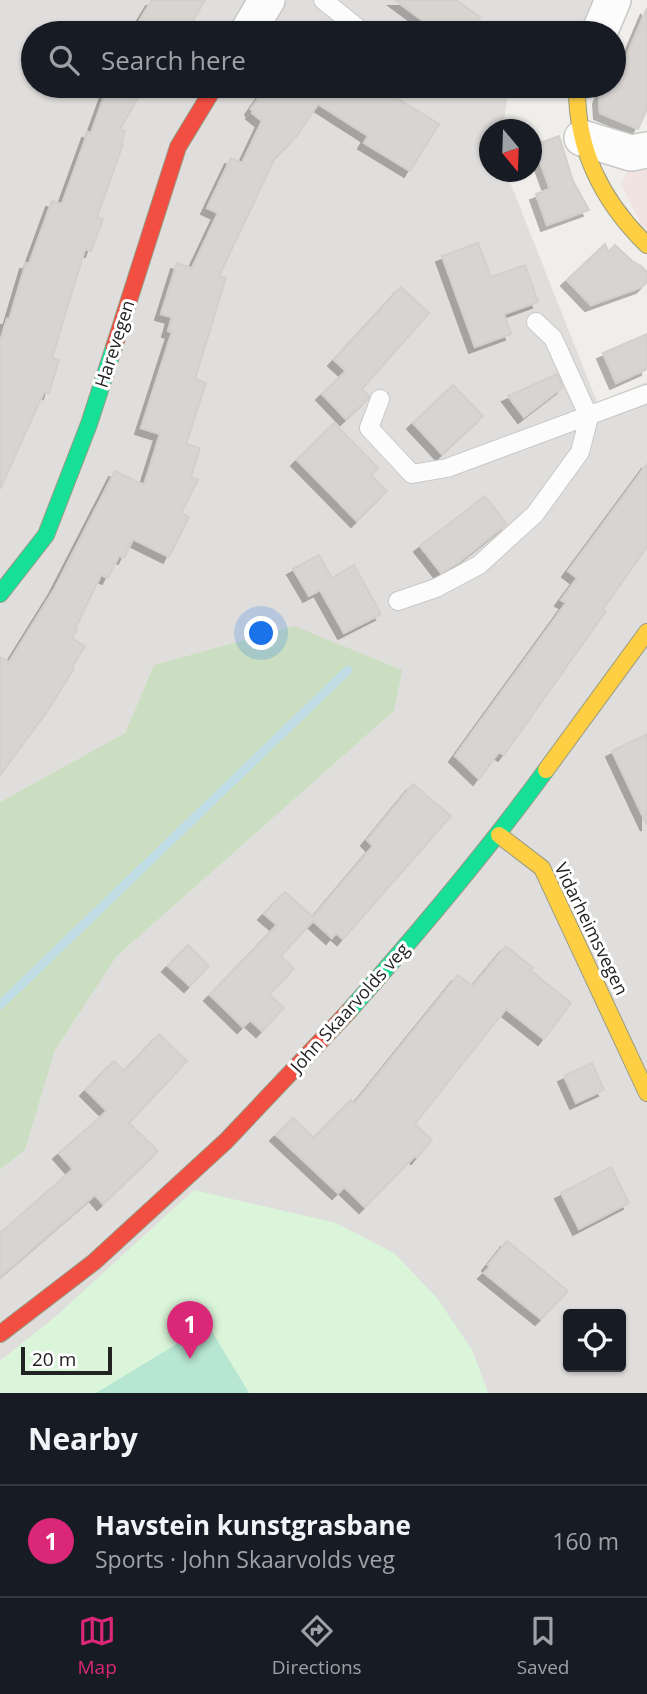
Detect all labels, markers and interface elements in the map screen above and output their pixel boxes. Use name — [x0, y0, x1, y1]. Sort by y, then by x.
search box — [21, 21, 626, 98]
icon: search — [45, 41, 83, 79]
text: Search here — [101, 42, 246, 78]
north arrow — [479, 119, 542, 182]
street label: Harevegen — [89, 297, 139, 391]
your location — [244, 616, 278, 650]
street label: Vidarheimsvegen — [549, 858, 634, 999]
street label: John Skaarvolds veg — [283, 937, 414, 1079]
pin: 1 — [167, 1301, 213, 1359]
map controls — [563, 1309, 626, 1372]
button: locate — [563, 1309, 626, 1372]
scale bar — [21, 1344, 112, 1376]
text: 20 m — [32, 1346, 76, 1372]
text: Nearby — [28, 1418, 138, 1459]
text: Havstein kunstgrasbane — [95, 1507, 411, 1543]
text: 1 — [44, 1525, 58, 1557]
text: 160 m — [552, 1525, 619, 1557]
text: Sports · John Skaarvolds veg — [95, 1543, 395, 1575]
tab: Map — [78, 1612, 117, 1680]
tab: Directions — [272, 1612, 362, 1680]
tab: Saved — [517, 1612, 569, 1680]

